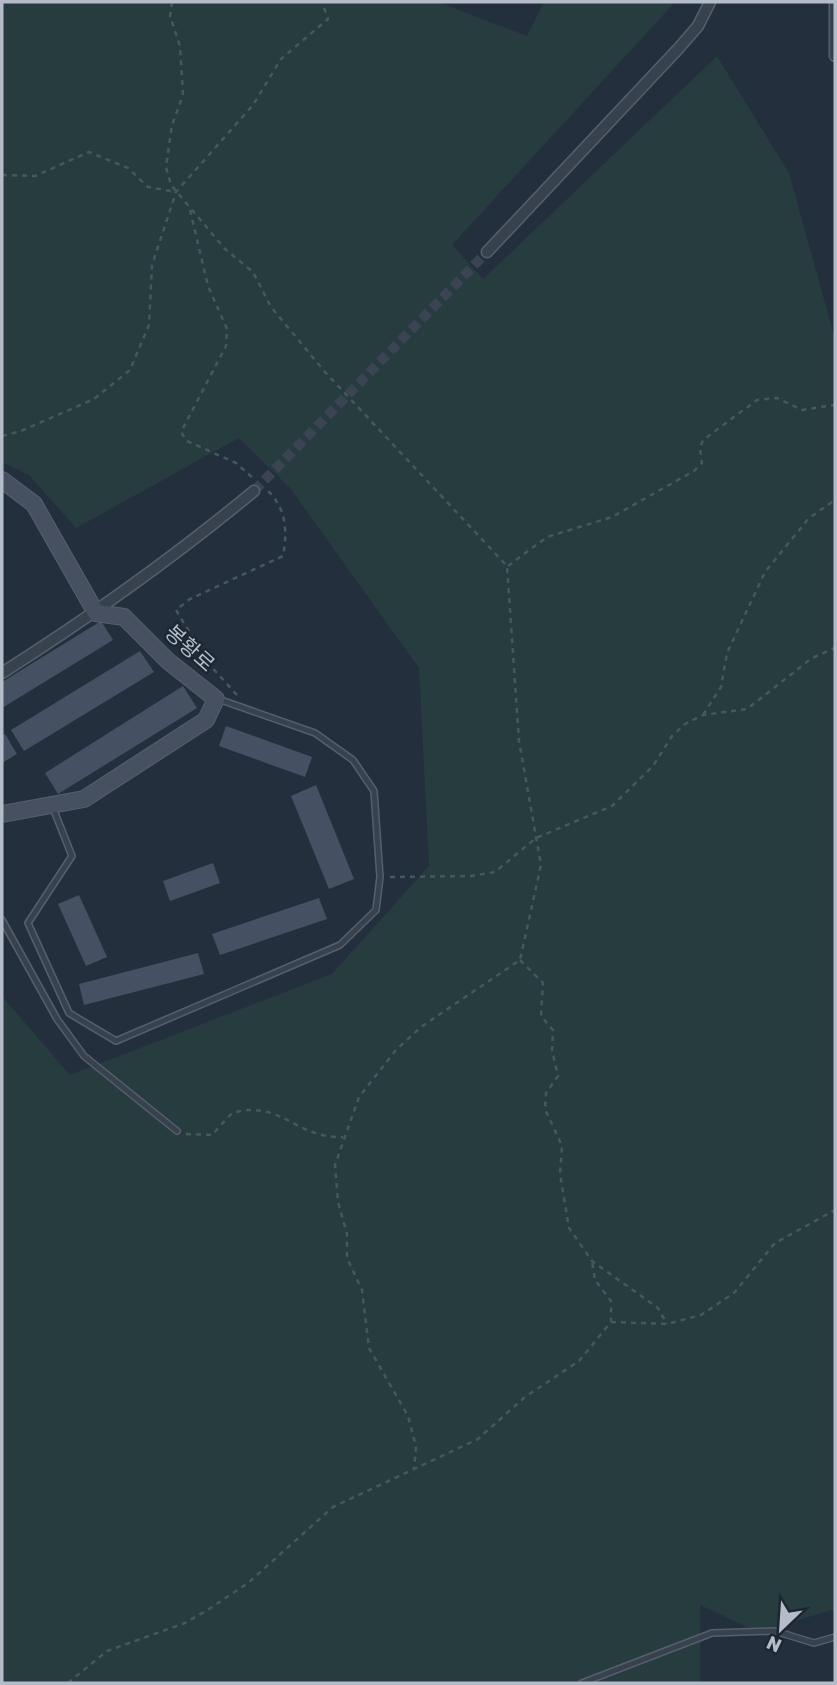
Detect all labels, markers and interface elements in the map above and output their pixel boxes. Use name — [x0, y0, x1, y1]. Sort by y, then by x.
street label: 봉황로 — [160, 619, 220, 677]
north arrow — [746, 1594, 816, 1664]
text: N — [763, 1631, 785, 1657]

